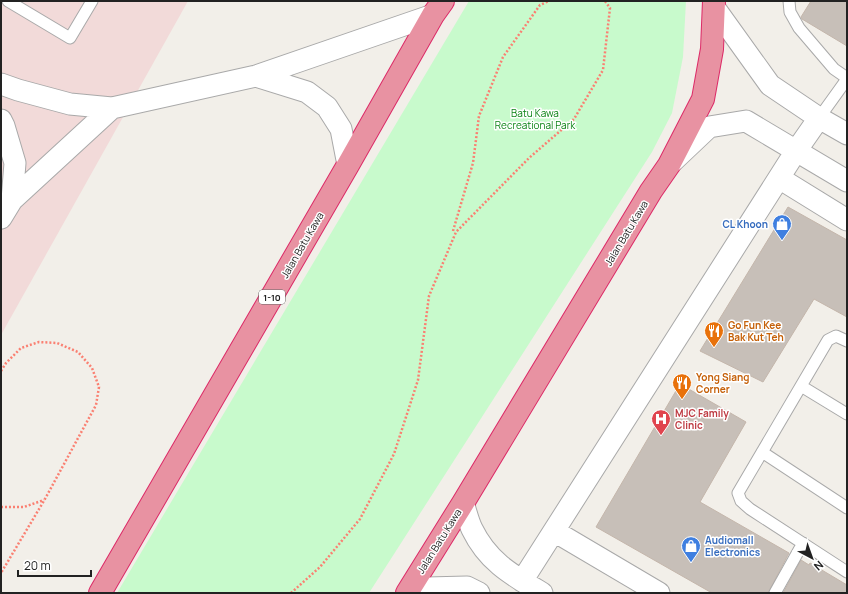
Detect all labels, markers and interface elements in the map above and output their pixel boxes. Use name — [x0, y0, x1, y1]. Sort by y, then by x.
park label: Batu Kawa Recreational Park — [495, 106, 576, 132]
street label: Jalan Batu Kawa — [601, 198, 651, 268]
street label: Jalan Batu Kawa — [277, 210, 327, 280]
shop icon: CL Khoon — [771, 213, 793, 241]
place label: CL Khoon — [722, 217, 768, 231]
road number: 1-10 — [259, 290, 285, 304]
place label: Go Fun Kee Bak Kut Teh — [728, 318, 784, 344]
restaurant icon: Go Fun Kee Bak Kut Teh — [703, 320, 725, 348]
place label: Yong Siang Corner — [696, 370, 749, 396]
restaurant icon: Yong Siang Corner — [671, 372, 693, 400]
place label: MJC Family Clinic — [675, 406, 729, 432]
hospital icon: MJC Family Clinic — [650, 408, 672, 436]
street label: Jalan Batu Kawa — [413, 506, 465, 576]
place label: Audiomall Electronics — [705, 533, 761, 559]
shop icon: Audiomall Electronics — [680, 535, 702, 563]
north arrow — [792, 538, 832, 578]
scale bar — [18, 552, 91, 578]
text: 20 m — [24, 557, 51, 574]
text: N — [811, 558, 827, 574]

